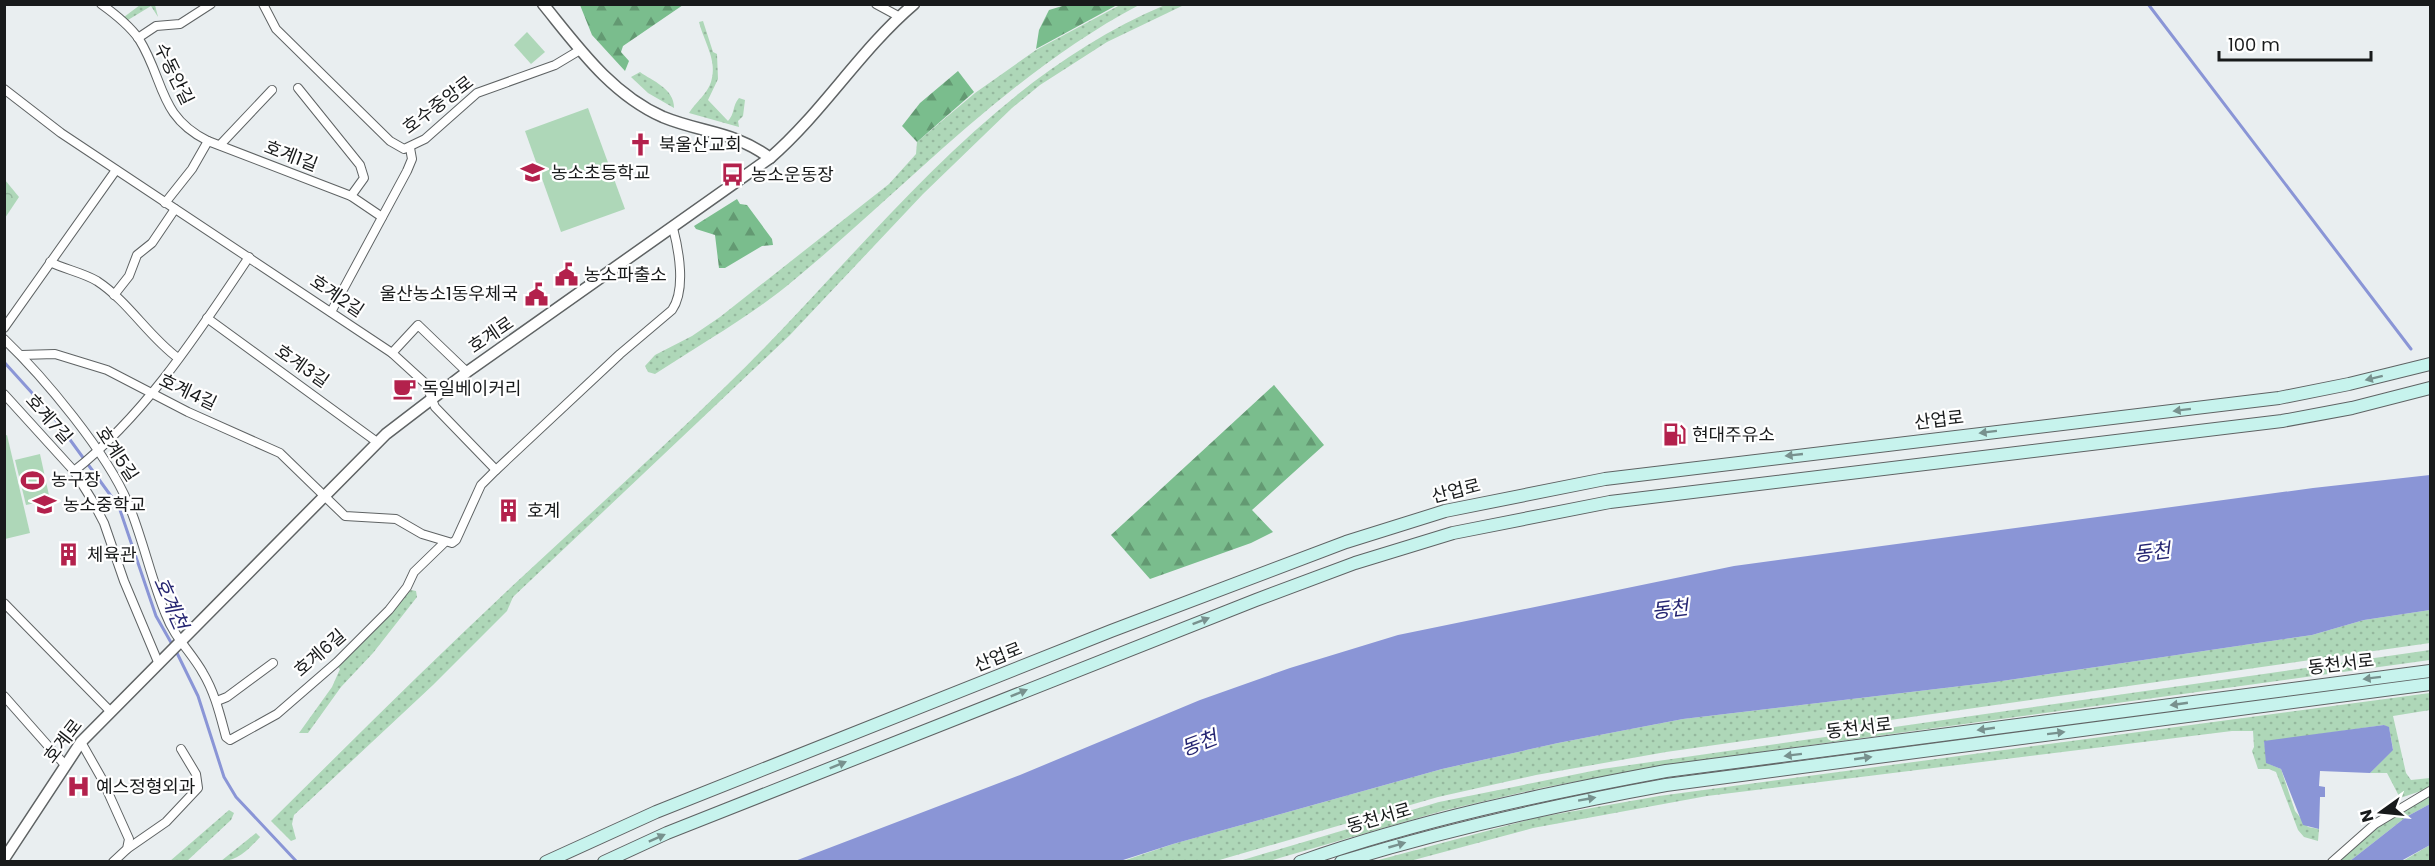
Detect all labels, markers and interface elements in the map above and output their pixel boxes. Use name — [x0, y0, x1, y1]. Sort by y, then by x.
scale bar — [2219, 24, 2370, 62]
text: 100 m — [2228, 32, 2280, 57]
street label: 수동안길 — [149, 39, 200, 109]
street label: 호수중앙로 — [397, 70, 478, 140]
church icon: 북울산교회 — [628, 132, 654, 158]
place label: 북울산교회 — [659, 132, 742, 157]
street label: 호계1길 — [261, 134, 322, 177]
school or university icon: 농소초등학교 — [520, 160, 546, 186]
place label: 농소초등학교 — [551, 160, 650, 185]
bus stop icon: 농소운동장 — [720, 162, 746, 188]
place label: 농소운동장 — [751, 162, 834, 187]
public building icon: 농소파출소 — [553, 262, 579, 288]
place label: 농소파출소 — [584, 262, 667, 287]
street label: 호계2길 — [305, 268, 369, 323]
place label: 울산농소1동우체국 — [380, 281, 518, 306]
public building icon: 울산농소1동우체국 — [523, 281, 549, 307]
street label: 호계로 — [463, 310, 518, 359]
street label: 호계3길 — [270, 338, 334, 393]
street label: 호계4길 — [155, 367, 221, 416]
one-way arrow — [2365, 374, 2383, 384]
cafe icon: 독일베이커리 — [391, 376, 417, 402]
place label: 독일베이커리 — [422, 376, 521, 401]
street label: 호계7길 — [20, 388, 79, 449]
street label: 산업로 — [1913, 404, 1965, 435]
one-way arrow — [2172, 406, 2191, 415]
street label: 호계5길 — [90, 421, 145, 486]
fuel station icon: 현대주유소 — [1661, 422, 1687, 448]
place label: 현대주유소 — [1692, 422, 1775, 447]
one-way arrow — [1978, 428, 1997, 437]
one-way arrow — [1785, 450, 1804, 460]
sports icon: 농구장 — [20, 467, 46, 493]
place label: 농구장 — [51, 467, 101, 492]
street label: 산업로 — [1429, 472, 1483, 509]
school or university icon: 농소중학교 — [32, 492, 58, 518]
place label: 농소중학교 — [63, 492, 146, 517]
building icon: 호계 — [496, 498, 522, 524]
place label: 호계 — [527, 498, 560, 523]
water label: 동천 — [2132, 536, 2175, 568]
building icon: 체육관 — [56, 542, 82, 568]
place label: 체육관 — [87, 542, 137, 567]
water label: 호계천 — [147, 572, 196, 636]
water label: 동천 — [1650, 593, 1693, 625]
one-way arrow — [1192, 616, 1210, 626]
street label: 호계6길 — [288, 623, 351, 682]
street label: 산업로 — [970, 636, 1026, 677]
street label: 동천서로 — [2307, 647, 2375, 680]
one-way arrow — [2363, 674, 2382, 683]
one-way arrow — [1010, 688, 1028, 697]
one-way arrow — [2170, 699, 2189, 708]
street label: 동천서로 — [1825, 711, 1893, 744]
street label: 호계로 — [37, 713, 88, 768]
water label: 동천 — [1177, 722, 1224, 763]
one-way arrow — [1976, 725, 1995, 734]
one-way arrow — [2046, 728, 2065, 738]
one-way arrow — [1783, 750, 1802, 759]
one-way arrow — [1853, 754, 1872, 763]
one-way arrow — [829, 760, 847, 769]
hospital icon: 예스정형외과 — [65, 774, 91, 800]
place label: 예스정형외과 — [96, 774, 196, 799]
north arrow — [2351, 782, 2411, 842]
one-way arrow — [1577, 794, 1596, 803]
street label: 동천서로 — [1344, 796, 1414, 839]
text: N — [2354, 807, 2380, 825]
one-way arrow — [648, 832, 666, 842]
one-way arrow — [1388, 840, 1406, 849]

